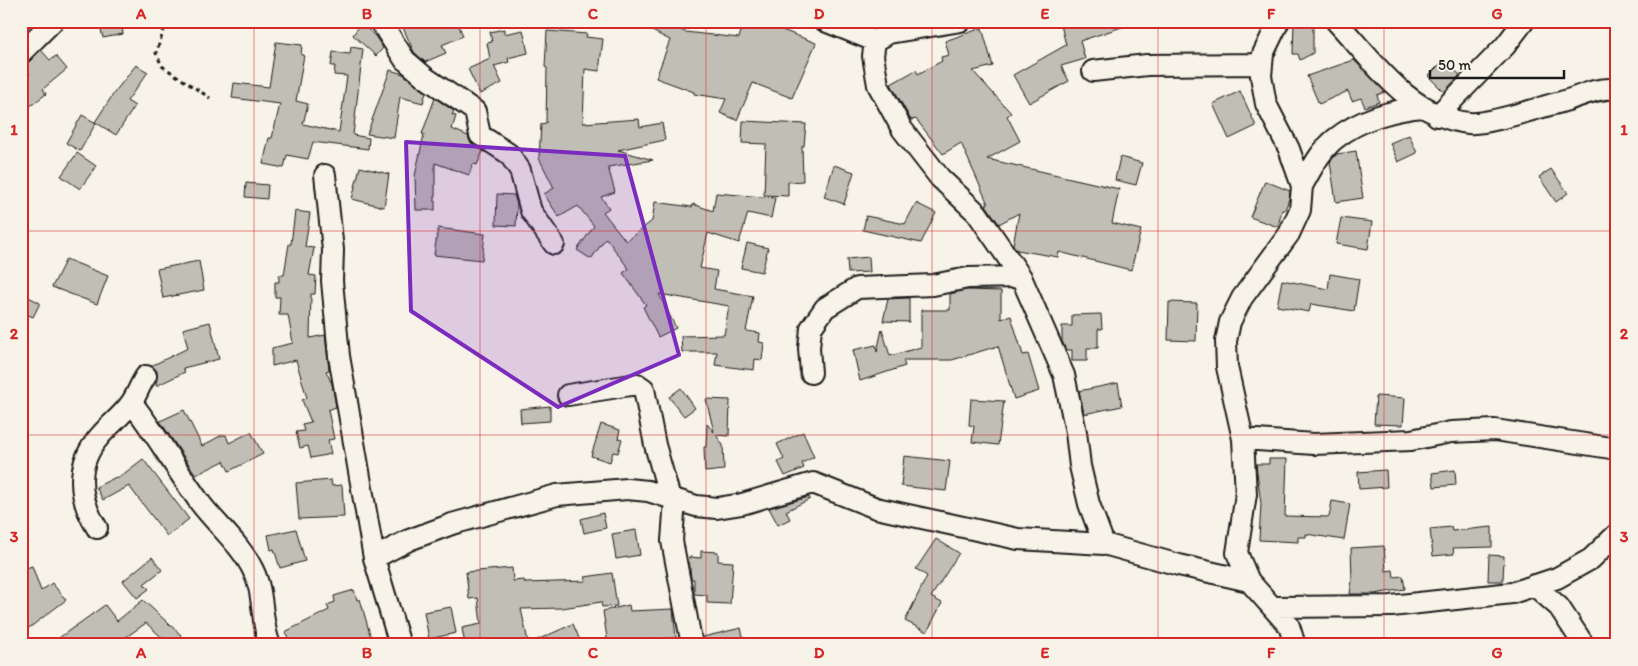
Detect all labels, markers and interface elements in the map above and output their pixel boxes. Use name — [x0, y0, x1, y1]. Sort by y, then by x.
text: A — [135, 4, 147, 23]
text: B — [362, 4, 373, 23]
text: C — [588, 4, 599, 23]
text: D — [814, 4, 825, 23]
text: E — [1041, 4, 1050, 23]
text: F — [1267, 4, 1276, 23]
text: G — [1491, 4, 1503, 23]
scale bar — [1430, 48, 1564, 80]
text: 50 m — [1438, 56, 1471, 74]
text: 1 — [10, 120, 18, 139]
text: 1 — [1620, 120, 1628, 139]
text: 2 — [10, 324, 19, 343]
text: 2 — [1620, 324, 1629, 343]
text: 3 — [10, 527, 19, 546]
text: 3 — [1620, 527, 1629, 546]
text: A — [135, 643, 147, 662]
text: B — [362, 643, 373, 662]
text: C — [588, 643, 599, 662]
text: D — [814, 643, 825, 662]
text: E — [1041, 643, 1050, 662]
text: F — [1267, 643, 1276, 662]
text: G — [1491, 643, 1503, 662]

